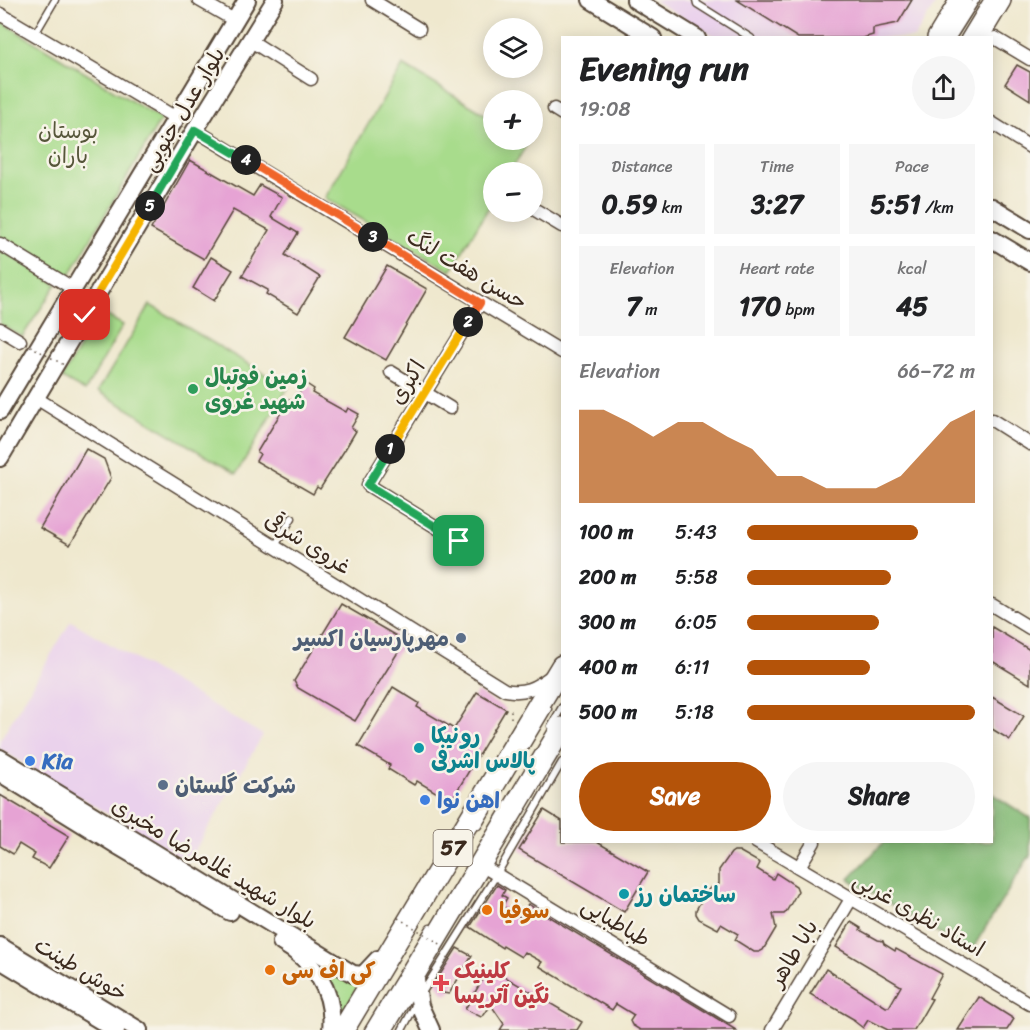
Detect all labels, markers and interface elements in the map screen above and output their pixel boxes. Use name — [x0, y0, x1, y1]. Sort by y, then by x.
map controls — [483, 18, 543, 222]
button: layers — [483, 18, 543, 78]
street label: بلوار عدل جنوبی — [130, 39, 236, 179]
text: Evening run — [579, 40, 749, 98]
button: share — [912, 56, 975, 119]
button: + — [483, 90, 543, 150]
text: 19:08 — [579, 92, 631, 127]
park label: بوستان باران — [38, 111, 98, 175]
pin: 4 — [231, 145, 261, 175]
text: 4 — [241, 145, 251, 174]
text: Distance — [612, 152, 672, 181]
text: Time — [760, 152, 794, 181]
text: Pace — [895, 152, 929, 181]
button: − — [483, 162, 543, 222]
text: 0.59 — [601, 181, 658, 227]
text: 3:27 — [751, 181, 803, 227]
text: 5:51 — [870, 181, 921, 227]
pin: 5 — [135, 191, 165, 221]
text: 5 — [145, 191, 155, 220]
text: km — [658, 193, 683, 222]
text: /km — [921, 193, 954, 222]
street label: حسن هفت لنگ — [399, 217, 535, 321]
pin: 3 — [358, 222, 388, 252]
text: 3 — [369, 222, 377, 251]
text: Elevation — [610, 254, 674, 283]
text: Heart rate — [739, 254, 815, 283]
text: kcal — [897, 254, 927, 283]
text: 7 — [626, 283, 641, 329]
text: 170 — [739, 283, 781, 329]
text: 45 — [896, 283, 928, 329]
pin — [59, 289, 110, 340]
text: m — [641, 295, 658, 324]
text: bpm — [781, 295, 815, 324]
icon: check — [68, 298, 101, 331]
pin: 2 — [453, 307, 483, 337]
text: 2 — [463, 307, 473, 336]
street label: اکبری — [378, 352, 436, 412]
text: Elevation — [579, 354, 660, 389]
text: 66–72 m — [897, 354, 975, 389]
place label: زمین فوتبال شهید غروی — [205, 357, 307, 421]
marker: زمین فوتبال شهید غروی — [186, 382, 200, 396]
pin: 1 — [375, 434, 405, 464]
text: 1 — [387, 434, 393, 463]
street label: غروی شرقی — [257, 501, 359, 585]
pin — [433, 515, 484, 566]
text: 100 m — [579, 515, 633, 550]
text: 5:43 — [675, 515, 717, 550]
icon: arrive — [442, 524, 475, 557]
text: 200 m — [579, 560, 636, 595]
text: 5:58 — [675, 560, 718, 595]
text: 300 m — [579, 605, 636, 640]
text: 6:05 — [675, 605, 717, 640]
place label: مهرپارسیان اکسیر — [292, 619, 449, 658]
marker: مهرپارسیان اکسیر — [454, 631, 468, 645]
text: 400 m — [579, 650, 637, 685]
text: 6:11 — [675, 650, 710, 685]
text: 500 m — [579, 695, 637, 730]
text: 5:18 — [675, 695, 714, 730]
place label: رونیکا پالاس اشرفی — [431, 716, 536, 780]
marker: رونیکا پالاس اشرفی — [412, 741, 426, 755]
place label: Kia — [41, 742, 73, 781]
marker: Kia — [23, 754, 37, 768]
button: Save — [579, 762, 771, 831]
button: Share — [783, 762, 975, 831]
place label: شرکت گلستان — [175, 766, 296, 805]
marker: شرکت گلستان — [156, 778, 170, 792]
place label: اهن نوا — [437, 781, 500, 820]
street label: بلوار شهید غلامرضا مخبری — [104, 786, 324, 940]
marker: اهن نوا — [418, 793, 432, 807]
road number: 57 — [434, 830, 472, 866]
street label: استاد نظری غربی — [846, 860, 992, 968]
place label: ساختمان رز — [634, 875, 736, 914]
street label: طباطبایی — [574, 886, 658, 958]
marker: ساختمان رز — [617, 887, 631, 901]
place label: سوفیا — [499, 891, 549, 930]
marker: سوفیا — [480, 903, 494, 917]
street label: بابا طاهر — [756, 911, 829, 996]
street label: خوش طینت — [27, 926, 135, 1012]
place label: کی اف سی — [282, 951, 376, 990]
place label: کلینیک نگین آتریسا — [454, 951, 549, 1015]
marker: کی اف سی — [263, 963, 277, 977]
marker: کلینیک نگین آتریسا — [432, 974, 450, 992]

